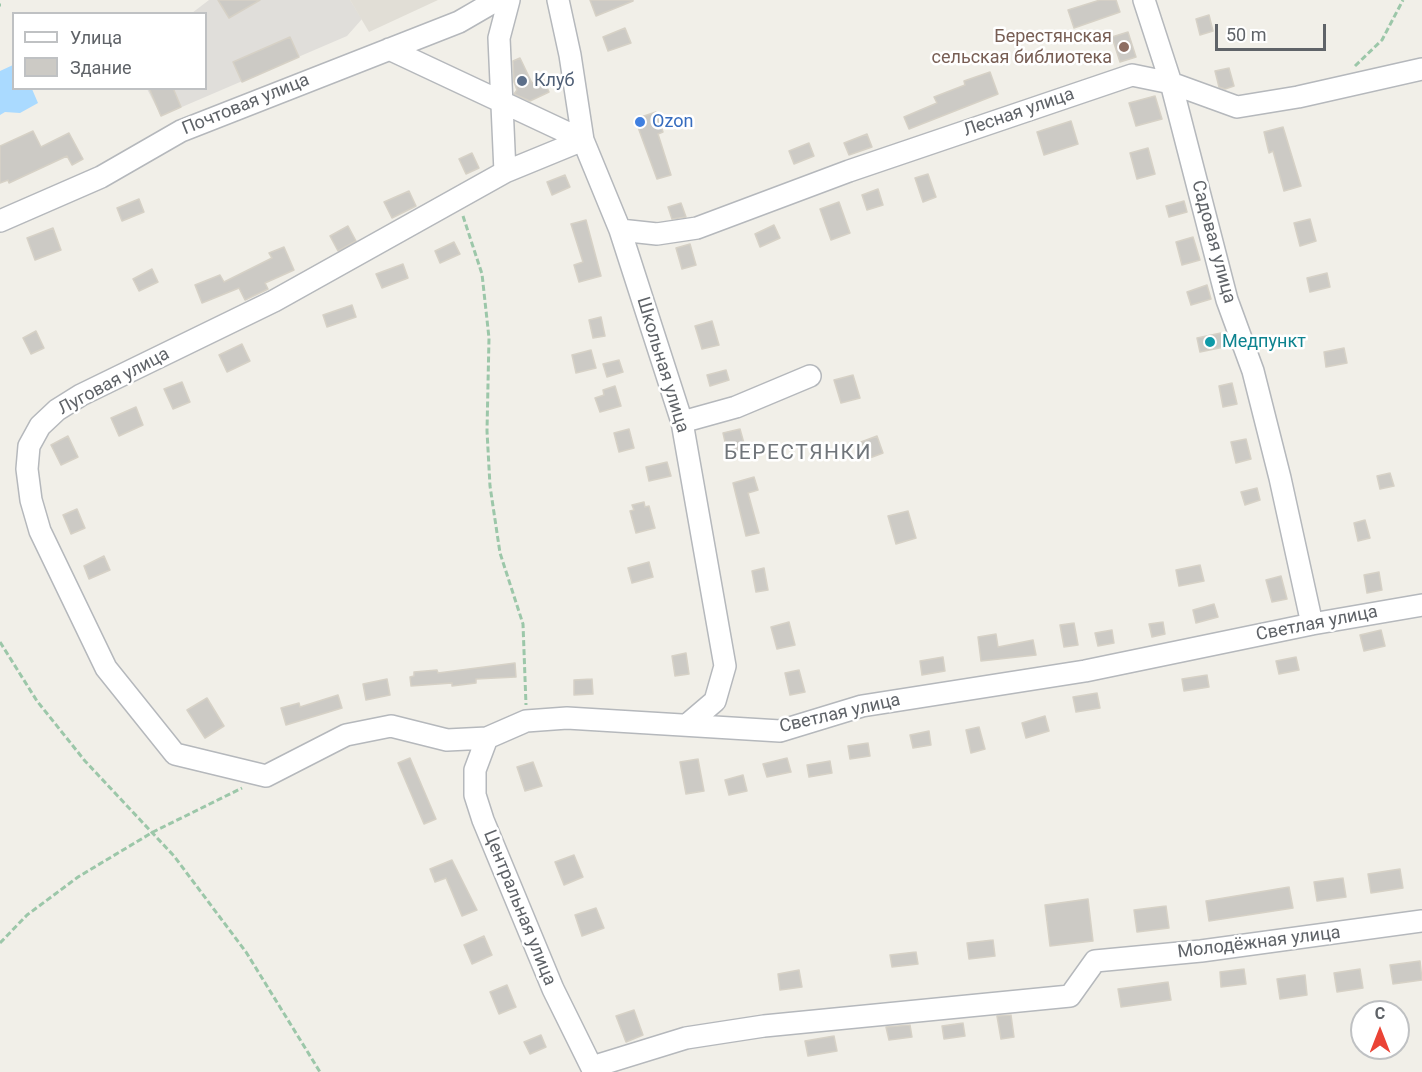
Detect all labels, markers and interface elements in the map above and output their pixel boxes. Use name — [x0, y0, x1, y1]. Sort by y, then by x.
legend — [12, 12, 207, 90]
scale bar — [1218, 12, 1329, 50]
text: 50 m — [1226, 24, 1266, 45]
place label: Берестянская сельская библиотека — [932, 26, 1112, 68]
text: Улица — [70, 27, 122, 48]
marker: Берестянская сельская библиотека — [1117, 40, 1131, 54]
text: Здание — [70, 57, 132, 78]
street label: Почтовая улица — [179, 70, 313, 140]
place label: Клуб — [534, 70, 574, 92]
marker: Клуб — [515, 74, 529, 88]
street label: Лесная улица — [961, 84, 1077, 142]
place label: Ozon — [652, 111, 693, 133]
marker: Ozon — [633, 115, 647, 129]
street label: Садовая улица — [1186, 178, 1240, 306]
street label: Школьная улица — [631, 295, 693, 435]
place label: Медпункт — [1222, 331, 1306, 353]
marker: Медпункт — [1203, 335, 1217, 349]
street label: Луговая улица — [55, 344, 173, 420]
district label: БЕРЕСТЯНКИ — [724, 441, 872, 467]
street label: Светлая улица — [1254, 602, 1380, 646]
street label: Светлая улица — [777, 690, 903, 738]
street label: Центральная улица — [478, 827, 560, 989]
street label: Молодёжная улица — [1176, 922, 1342, 964]
north arrow — [1350, 1000, 1410, 1060]
text: С — [1375, 1004, 1385, 1023]

